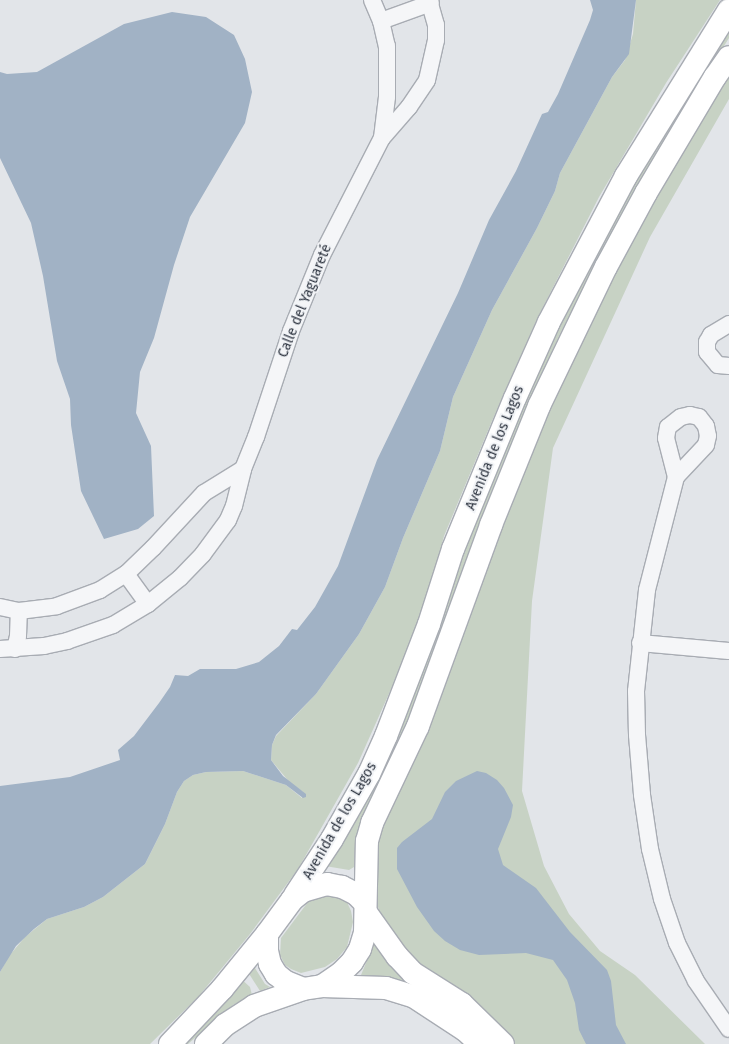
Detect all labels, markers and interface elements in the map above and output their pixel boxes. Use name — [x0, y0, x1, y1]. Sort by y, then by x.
street label: Calle del Yaguareté — [275, 242, 335, 360]
street label: Avenida de los Lagos — [462, 383, 528, 513]
street label: Avenida de los Lagos — [300, 759, 380, 883]

